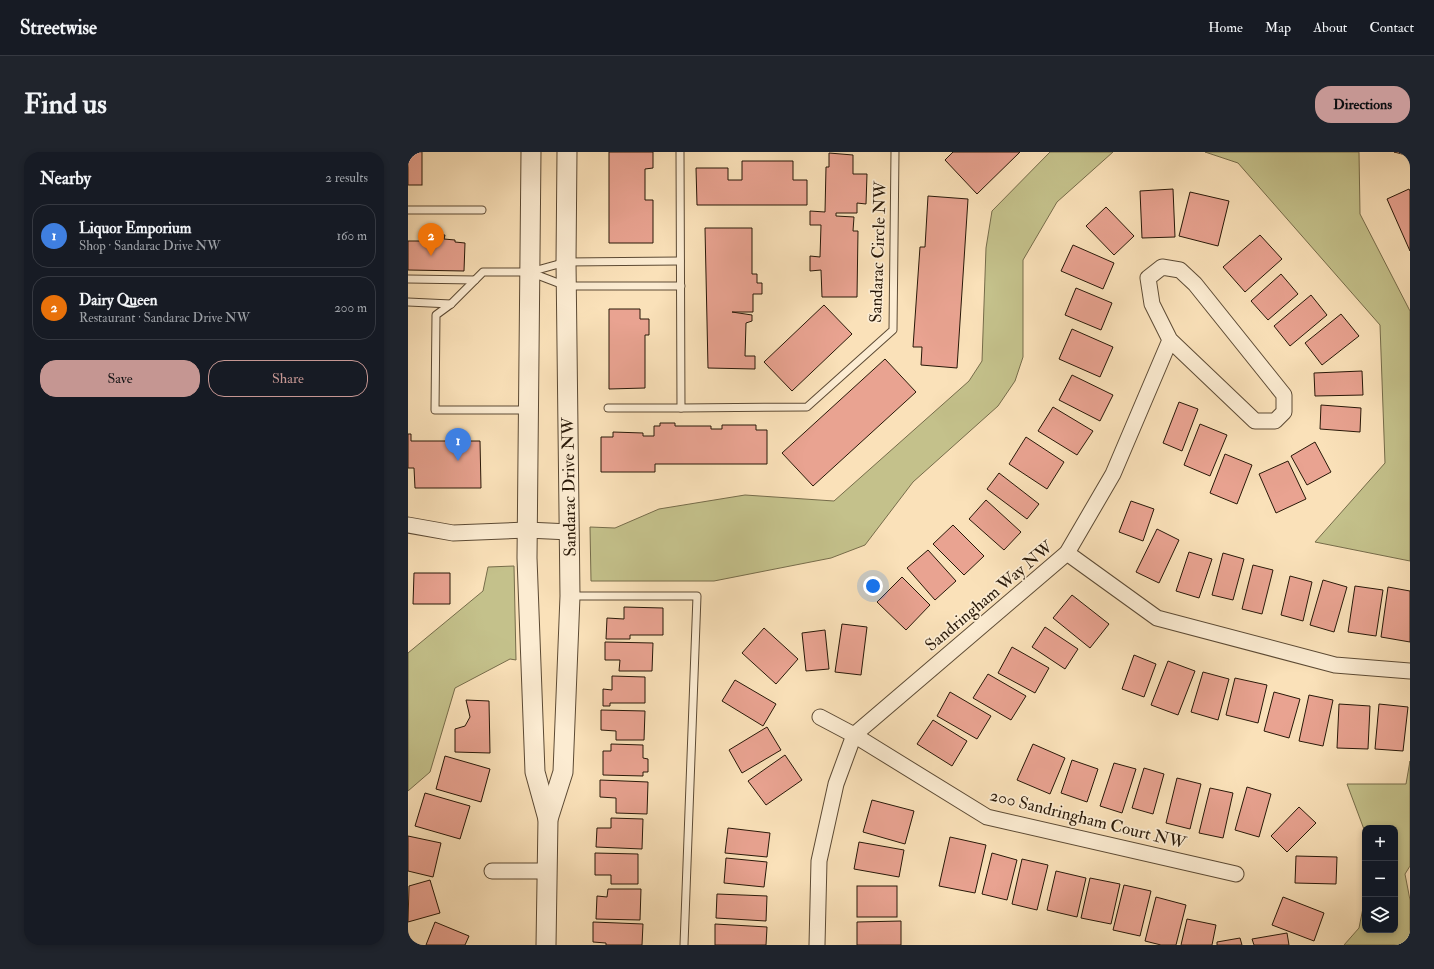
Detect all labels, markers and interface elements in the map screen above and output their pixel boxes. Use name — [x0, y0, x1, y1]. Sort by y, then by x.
text: Streetwise — [20, 16, 97, 40]
text: Home — [1208, 19, 1243, 36]
text: Map — [1265, 19, 1291, 36]
text: About — [1313, 19, 1347, 36]
text: Contact — [1369, 19, 1414, 36]
button: Directions — [1315, 86, 1410, 123]
text: Find us — [24, 87, 107, 122]
text: Nearby — [40, 168, 91, 189]
text: 2 results — [325, 170, 368, 186]
street label: Sandarac Circle NW — [865, 180, 891, 323]
text: Liquor Emporium — [79, 219, 191, 238]
pin: 2 — [418, 223, 444, 256]
text: 1 — [52, 228, 56, 244]
text: 160 m — [336, 228, 367, 244]
text: Shop · Sandarac Drive NW — [79, 238, 220, 254]
text: Dairy Queen — [79, 291, 157, 310]
text: 2 — [51, 300, 57, 316]
text: 200 m — [334, 300, 367, 316]
text: Restaurant · Sandarac Drive NW — [79, 310, 250, 326]
button: Save — [40, 360, 200, 397]
button: Share — [208, 360, 368, 397]
street label: Sandarac Drive NW — [557, 416, 581, 557]
pin: 1 — [445, 428, 471, 461]
street label: Sandringham Way NW — [921, 536, 1058, 656]
your location — [863, 576, 883, 596]
street label: 200 Sandringham Court NW — [988, 784, 1189, 854]
map controls — [1362, 825, 1398, 933]
button: + — [1362, 825, 1398, 861]
button: − — [1362, 861, 1398, 897]
button: layers — [1362, 897, 1398, 933]

